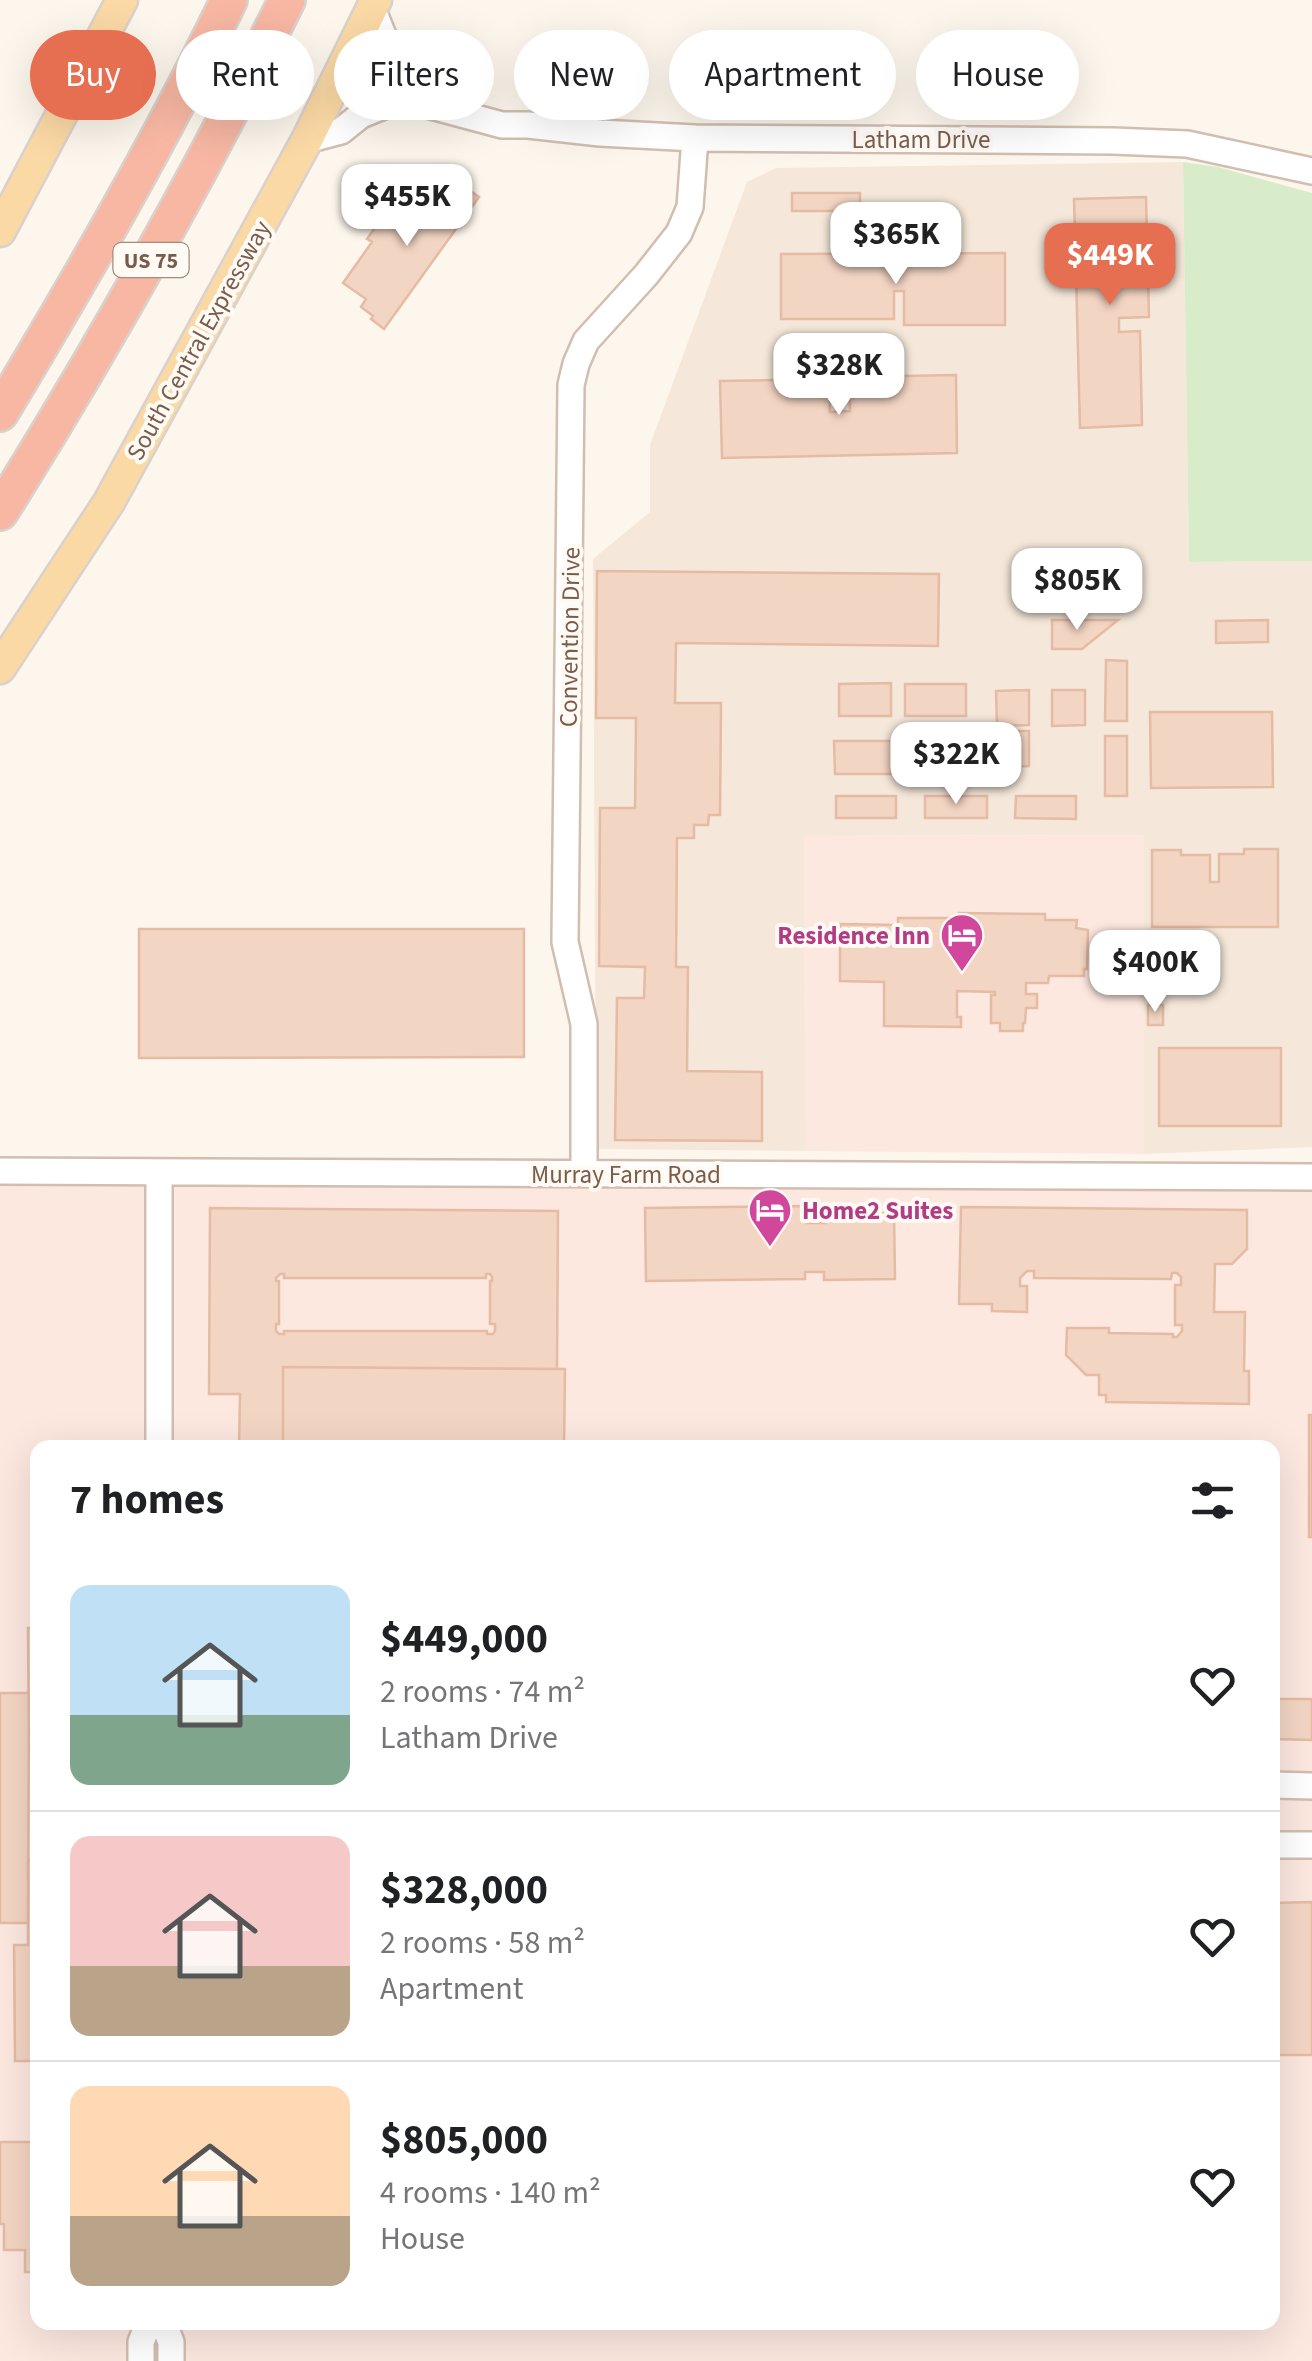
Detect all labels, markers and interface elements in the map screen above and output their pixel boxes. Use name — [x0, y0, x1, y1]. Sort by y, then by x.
chip: Buy — [30, 30, 156, 120]
chip: Rent — [176, 30, 314, 120]
chip: Filters — [334, 30, 494, 120]
chip: New — [514, 30, 649, 120]
chip: Apartment — [669, 30, 896, 120]
chip: House — [916, 30, 1079, 120]
street label: Latham Drive — [852, 122, 990, 158]
pin: $455K — [337, 164, 477, 249]
text: $455K — [363, 173, 451, 219]
pin: $365K — [826, 202, 966, 287]
text: $365K — [852, 211, 940, 257]
street label: South Central Expressway — [118, 214, 280, 467]
pin: $449K — [1040, 223, 1180, 308]
text: $449K — [1066, 232, 1154, 278]
road number: US 75 — [114, 243, 188, 277]
pin: $328K — [769, 333, 909, 418]
text: $328K — [795, 342, 883, 388]
street label: Convention Drive — [550, 547, 590, 727]
pin: $805K — [1007, 548, 1147, 633]
text: $805K — [1033, 557, 1121, 603]
pin: $322K — [886, 722, 1026, 807]
text: $322K — [912, 731, 1000, 777]
hotel icon: Residence Inn — [939, 912, 985, 973]
place label: Residence Inn — [777, 918, 930, 954]
pin: $400K — [1085, 930, 1225, 1015]
text: $400K — [1111, 939, 1199, 985]
street label: Murray Farm Road — [531, 1157, 721, 1193]
hotel icon: Home2 Suites — [747, 1187, 793, 1248]
place label: Home2 Suites — [802, 1193, 953, 1229]
text: 7 homes — [70, 1470, 224, 1530]
icon: filters — [1185, 1473, 1240, 1528]
text: $449,000 — [380, 1609, 548, 1669]
icon: home — [150, 1625, 270, 1745]
icon: heart — [1185, 1658, 1240, 1713]
text: 2 rooms · 74 m² — [380, 1669, 585, 1715]
text: Latham Drive — [380, 1715, 558, 1761]
text: $328,000 — [380, 1860, 548, 1920]
icon: home — [150, 1876, 270, 1996]
icon: heart — [1185, 1909, 1240, 1964]
text: 2 rooms · 58 m² — [380, 1920, 585, 1966]
text: Apartment — [380, 1966, 523, 2012]
text: $805,000 — [380, 2110, 548, 2170]
icon: home — [150, 2126, 270, 2246]
icon: heart — [1185, 2159, 1240, 2214]
text: 4 rooms · 140 m² — [380, 2170, 601, 2216]
text: House — [380, 2216, 465, 2262]

